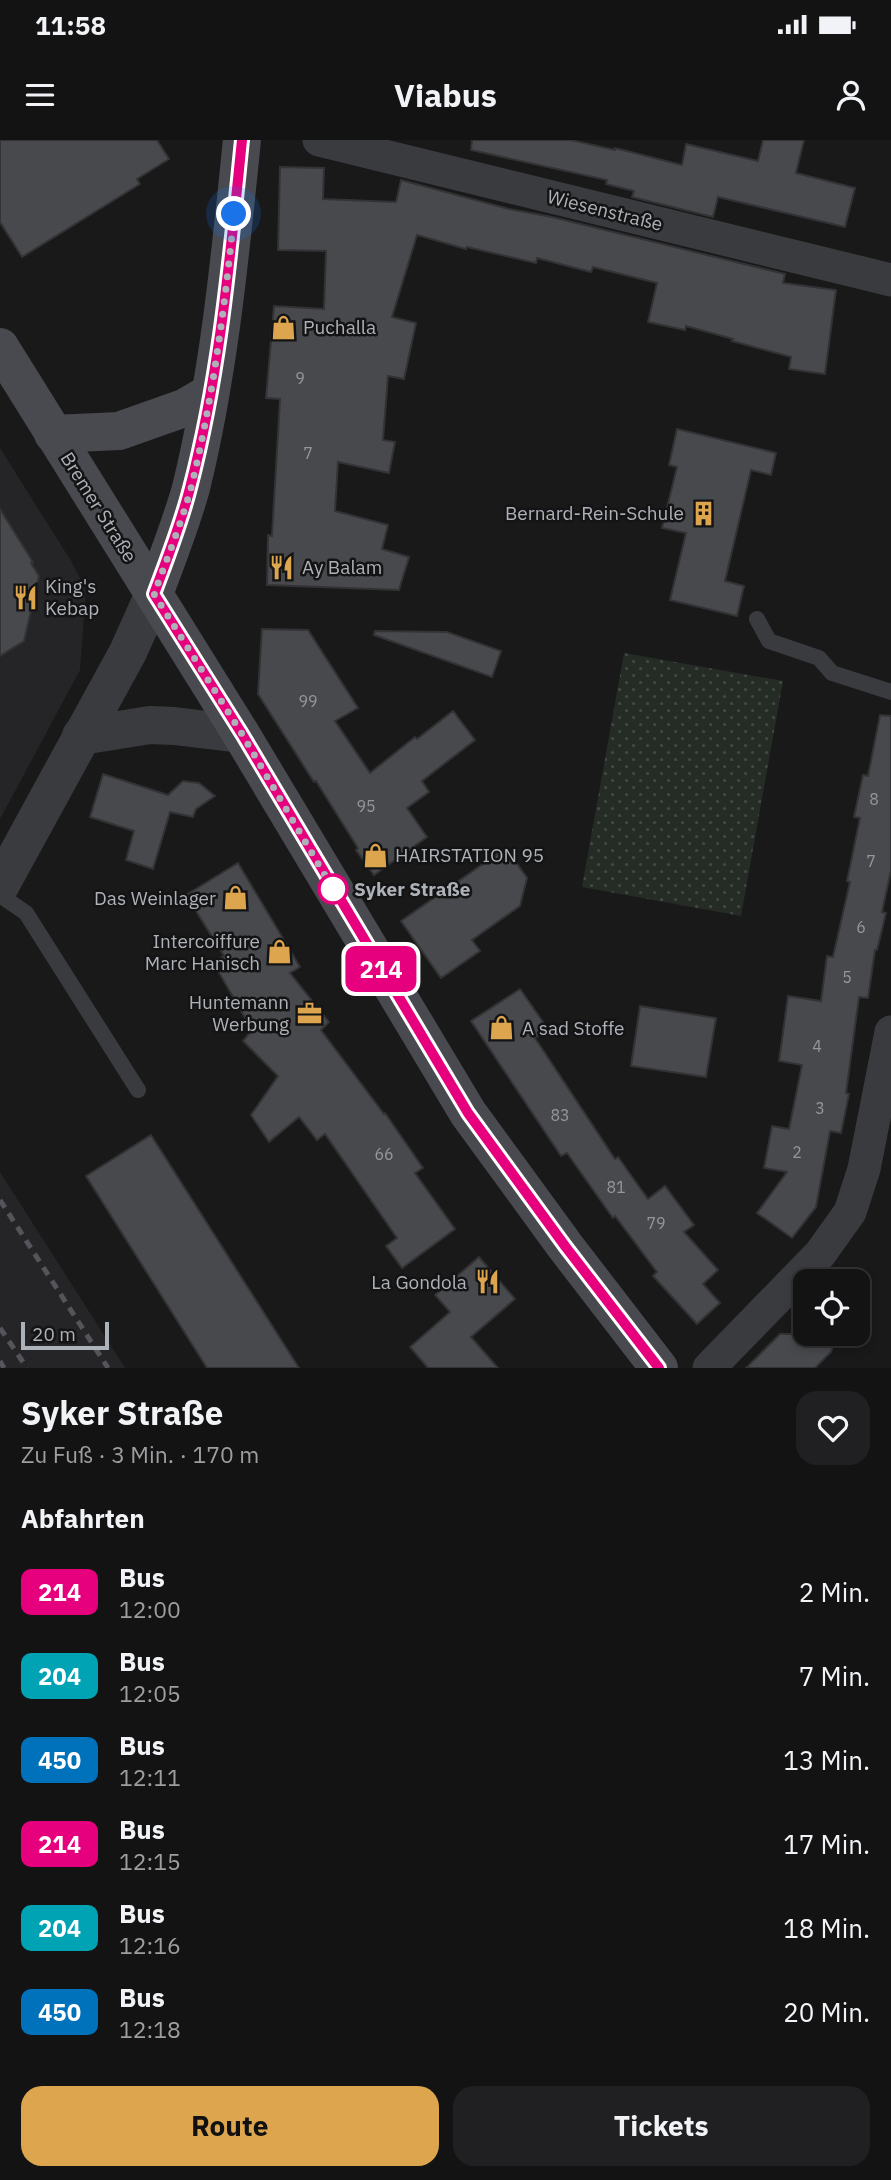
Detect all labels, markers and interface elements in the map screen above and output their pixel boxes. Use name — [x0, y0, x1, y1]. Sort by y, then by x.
text: 11:58 — [35, 8, 106, 42]
text: Viabus — [394, 74, 497, 116]
icon: menu — [21, 76, 59, 114]
icon: person — [832, 76, 870, 114]
street label: Wiesenstraße — [545, 184, 665, 236]
your location — [216, 196, 251, 231]
shop icon: Puchalla — [269, 313, 297, 341]
place label: Puchalla — [303, 315, 376, 339]
house number: 9 — [295, 368, 305, 388]
house number: 7 — [303, 443, 313, 463]
street label: Bremer Straße — [56, 447, 142, 567]
building icon: Bernard-Rein-Schule — [690, 499, 718, 527]
place label: Bernard-Rein-Schule — [505, 501, 684, 525]
restaurant icon: Ay Balam — [268, 553, 296, 581]
place label: Ay Balam — [302, 555, 382, 579]
place label: King's Kebap — [45, 574, 99, 620]
restaurant icon: King's Kebap — [11, 583, 39, 611]
house number: 99 — [298, 691, 318, 711]
house number: 8 — [869, 789, 879, 809]
house number: 95 — [356, 796, 376, 816]
shop icon: HAIRSTATION 95 — [361, 841, 389, 869]
place label: HAIRSTATION 95 — [395, 843, 544, 867]
house number: 7 — [866, 851, 876, 871]
marker: Syker Straße — [318, 874, 348, 904]
place label: Syker Straße — [354, 877, 470, 901]
shop icon: Das Weinlager — [222, 884, 250, 912]
place label: Das Weinlager — [94, 886, 216, 910]
house number: 6 — [856, 917, 866, 937]
place label: Intercoiffure Marc Hanisch — [145, 929, 260, 975]
shop icon: Intercoiffure Marc Hanisch — [266, 938, 294, 966]
line badge: 214 — [341, 946, 421, 992]
text: 214 — [359, 953, 403, 985]
house number: 5 — [842, 967, 852, 987]
place label: Huntemann Werbung — [189, 990, 289, 1036]
office icon: Huntemann Werbung — [295, 999, 323, 1027]
shop icon: A sad Stoffe — [488, 1014, 516, 1042]
place label: A sad Stoffe — [522, 1016, 624, 1040]
house number: 4 — [812, 1036, 822, 1056]
house number: 3 — [815, 1098, 825, 1118]
house number: 83 — [550, 1105, 570, 1125]
house number: 2 — [792, 1142, 802, 1162]
house number: 66 — [374, 1144, 394, 1164]
house number: 81 — [606, 1177, 626, 1197]
house number: 79 — [646, 1213, 666, 1233]
restaurant icon: La Gondola — [473, 1268, 501, 1296]
map controls — [793, 1269, 870, 1346]
button: locate — [793, 1269, 870, 1346]
place label: La Gondola — [371, 1270, 467, 1294]
scale bar — [21, 1319, 108, 1351]
text: 20 m — [32, 1322, 76, 1346]
text: Syker Straße — [21, 1391, 223, 1434]
button: heart — [796, 1391, 870, 1465]
text: Zu Fuß · 3 Min. · 170 m — [21, 1439, 259, 1469]
text: Abfahrten — [21, 1501, 145, 1535]
text: Bus — [119, 1560, 165, 1594]
text: 2 Min. — [799, 1575, 870, 1609]
text: 214 — [38, 1576, 81, 1608]
text: 12:00 — [119, 1594, 181, 1624]
text: Bus — [119, 1644, 165, 1678]
text: 7 Min. — [799, 1659, 870, 1693]
text: 204 — [38, 1660, 81, 1692]
text: 12:05 — [119, 1678, 181, 1708]
text: Bus — [119, 1728, 165, 1762]
text: 13 Min. — [783, 1743, 870, 1777]
text: 450 — [38, 1744, 81, 1776]
text: 12:11 — [119, 1762, 181, 1792]
text: Bus — [119, 1812, 165, 1846]
text: 17 Min. — [783, 1827, 870, 1861]
text: 214 — [38, 1828, 81, 1860]
text: 12:15 — [119, 1846, 181, 1876]
text: Bus — [119, 1896, 165, 1930]
text: 18 Min. — [783, 1911, 870, 1945]
text: 204 — [38, 1912, 81, 1944]
text: 12:16 — [119, 1930, 181, 1960]
text: Bus — [119, 1980, 165, 2014]
text: 20 Min. — [783, 1995, 870, 2029]
text: 450 — [38, 1996, 81, 2028]
text: 12:18 — [119, 2014, 181, 2044]
button: Route — [21, 2086, 439, 2166]
button: Tickets — [453, 2086, 870, 2166]

